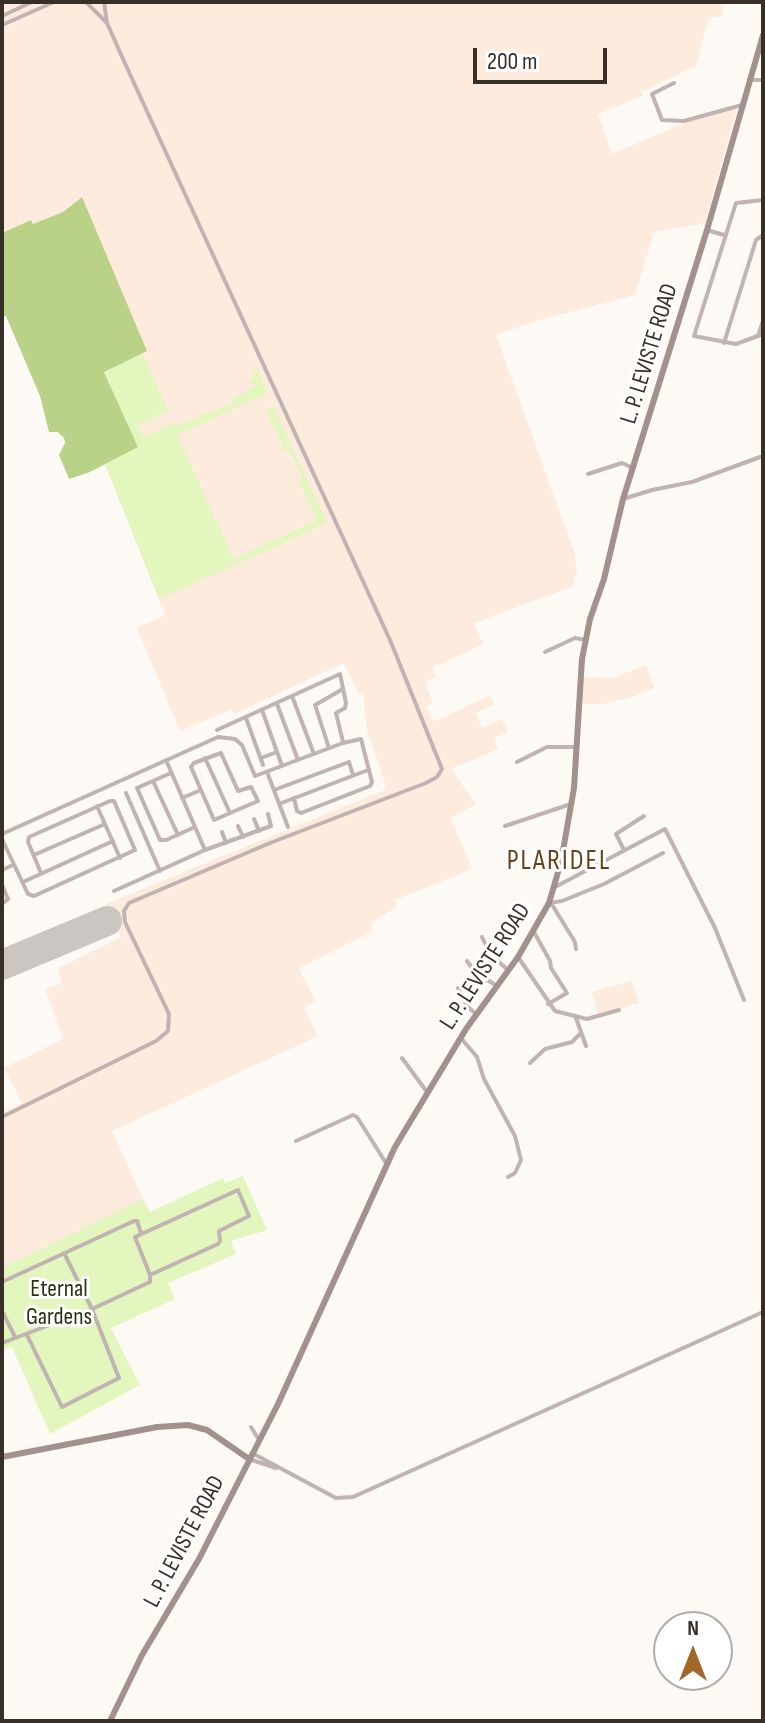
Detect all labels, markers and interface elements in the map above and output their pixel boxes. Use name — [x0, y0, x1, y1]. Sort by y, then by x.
scale bar — [477, 32, 611, 82]
text: 200 m — [487, 47, 538, 76]
street label: L. P. LEVISTE ROAD — [615, 280, 685, 428]
district label: PLARIDEL — [507, 845, 611, 879]
street label: L. P. LEVISTE ROAD — [434, 898, 538, 1036]
park label: Eternal Gardens — [26, 1276, 92, 1332]
street label: L. P. LEVISTE ROAD — [138, 1471, 232, 1613]
north arrow — [653, 1611, 733, 1691]
text: N — [687, 1615, 699, 1642]

